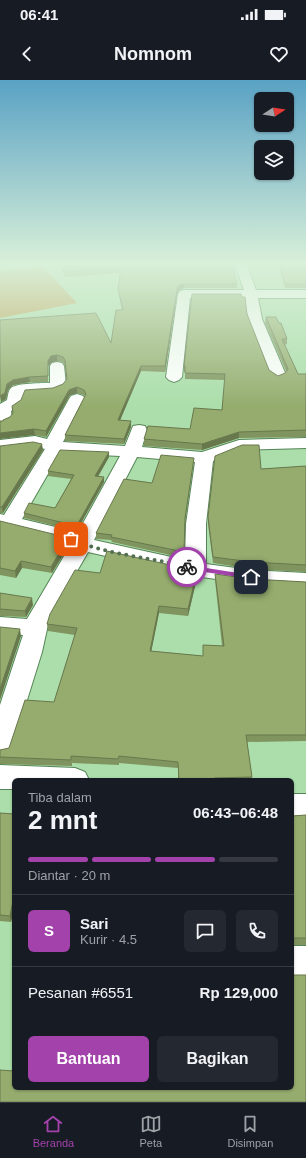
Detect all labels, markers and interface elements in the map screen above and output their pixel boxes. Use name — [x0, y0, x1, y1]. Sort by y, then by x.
text: 06:41 — [20, 6, 58, 23]
icon: back — [16, 43, 38, 65]
icon: heart — [268, 43, 290, 65]
text: Nomnom — [114, 44, 192, 64]
north arrow — [254, 92, 294, 132]
map controls — [254, 92, 294, 180]
button: layers — [254, 140, 294, 180]
pin — [54, 522, 88, 556]
icon: bag — [60, 528, 82, 550]
courier — [167, 547, 207, 587]
icon: bike — [176, 556, 198, 578]
pin — [234, 560, 268, 594]
icon: home — [240, 566, 262, 588]
text: Tiba dalam — [28, 790, 92, 805]
text: 06:43–06:48 — [193, 804, 278, 821]
text: 2 mnt — [28, 805, 97, 835]
text: Diantar · 20 m — [28, 868, 110, 883]
button: chat — [184, 910, 226, 952]
button: phone — [236, 910, 278, 952]
text: Sari — [80, 915, 108, 932]
text: S — [44, 922, 54, 939]
text: Kurir · 4.5 — [80, 932, 137, 947]
text: Pesanan #6551 — [28, 984, 133, 1001]
text: Rp 129,000 — [200, 984, 278, 1001]
button: Bantuan — [28, 1036, 149, 1082]
button: Bagikan — [157, 1036, 278, 1082]
tab: Beranda — [33, 1113, 74, 1149]
tab: Peta — [140, 1113, 162, 1149]
tab: Disimpan — [227, 1113, 273, 1149]

